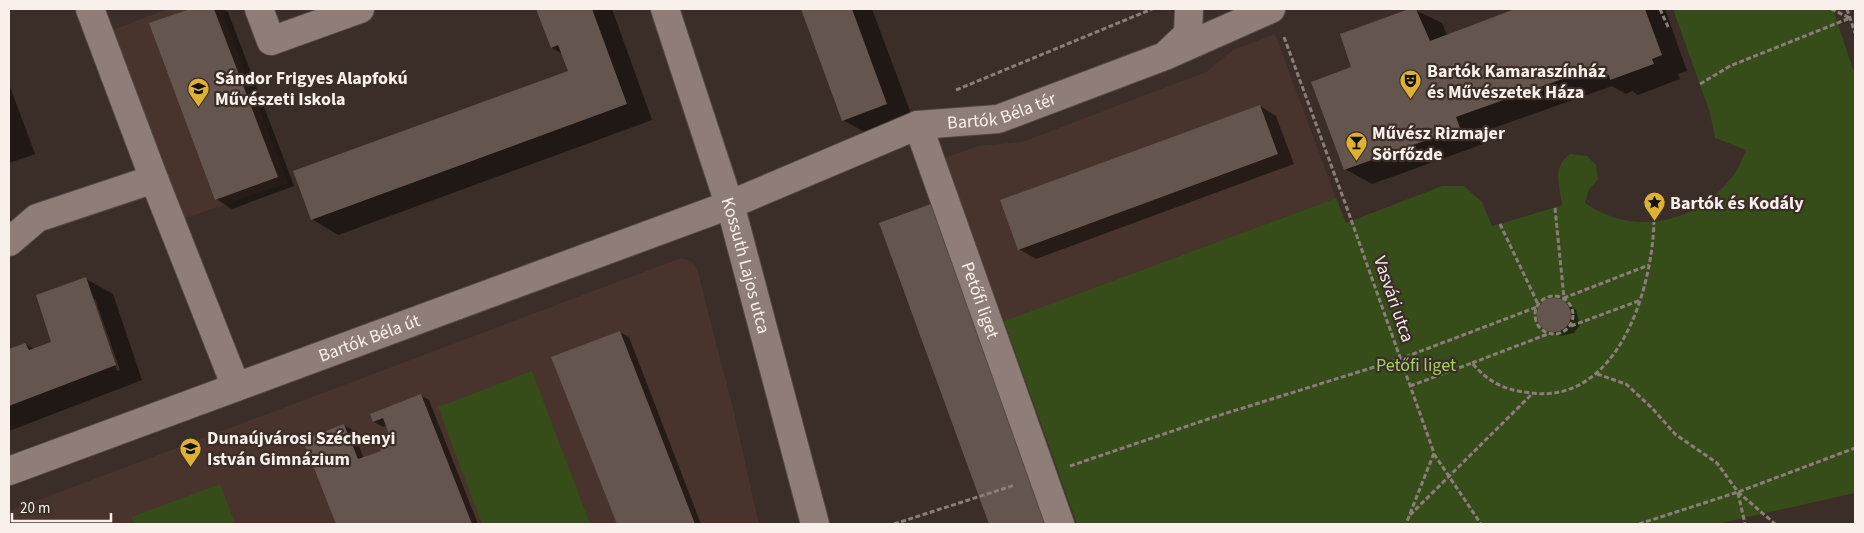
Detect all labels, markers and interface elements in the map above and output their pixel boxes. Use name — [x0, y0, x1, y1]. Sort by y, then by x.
place label: Bartók Kamaraszínház és Művészetek Háza — [1427, 59, 1606, 105]
place label: Sándor Frigyes Alapfokú Művészeti Iskola — [215, 66, 408, 112]
theatre icon: Bartók Kamaraszínház és Művészetek Háza — [1399, 69, 1423, 100]
school or university icon: Sándor Frigyes Alapfokú Művészeti Iskola — [187, 76, 211, 107]
street label: Bartók Béla tér — [946, 86, 1060, 136]
place label: Művész Rizmajer Sörfőzde — [1372, 121, 1506, 167]
bar icon: Művész Rizmajer Sörfőzde — [1344, 131, 1368, 162]
place icon: Bartók és Kodály — [1642, 191, 1666, 222]
place label: Bartók és Kodály — [1670, 191, 1804, 216]
street label: Kossuth Lajos utca — [715, 194, 776, 336]
street label: Vasvári utca — [1367, 253, 1420, 346]
street label: Petőfi liget — [955, 258, 1005, 342]
street label: Bartók Béla út — [315, 308, 424, 369]
park label: Petőfi liget — [1376, 353, 1456, 378]
place label: Dunaújvárosi Széchenyi István Gimnázium — [207, 426, 395, 472]
school or university icon: Dunaújvárosi Széchenyi István Gimnázium — [179, 436, 203, 467]
scale bar — [12, 490, 111, 522]
text: 20 m — [20, 498, 50, 519]

